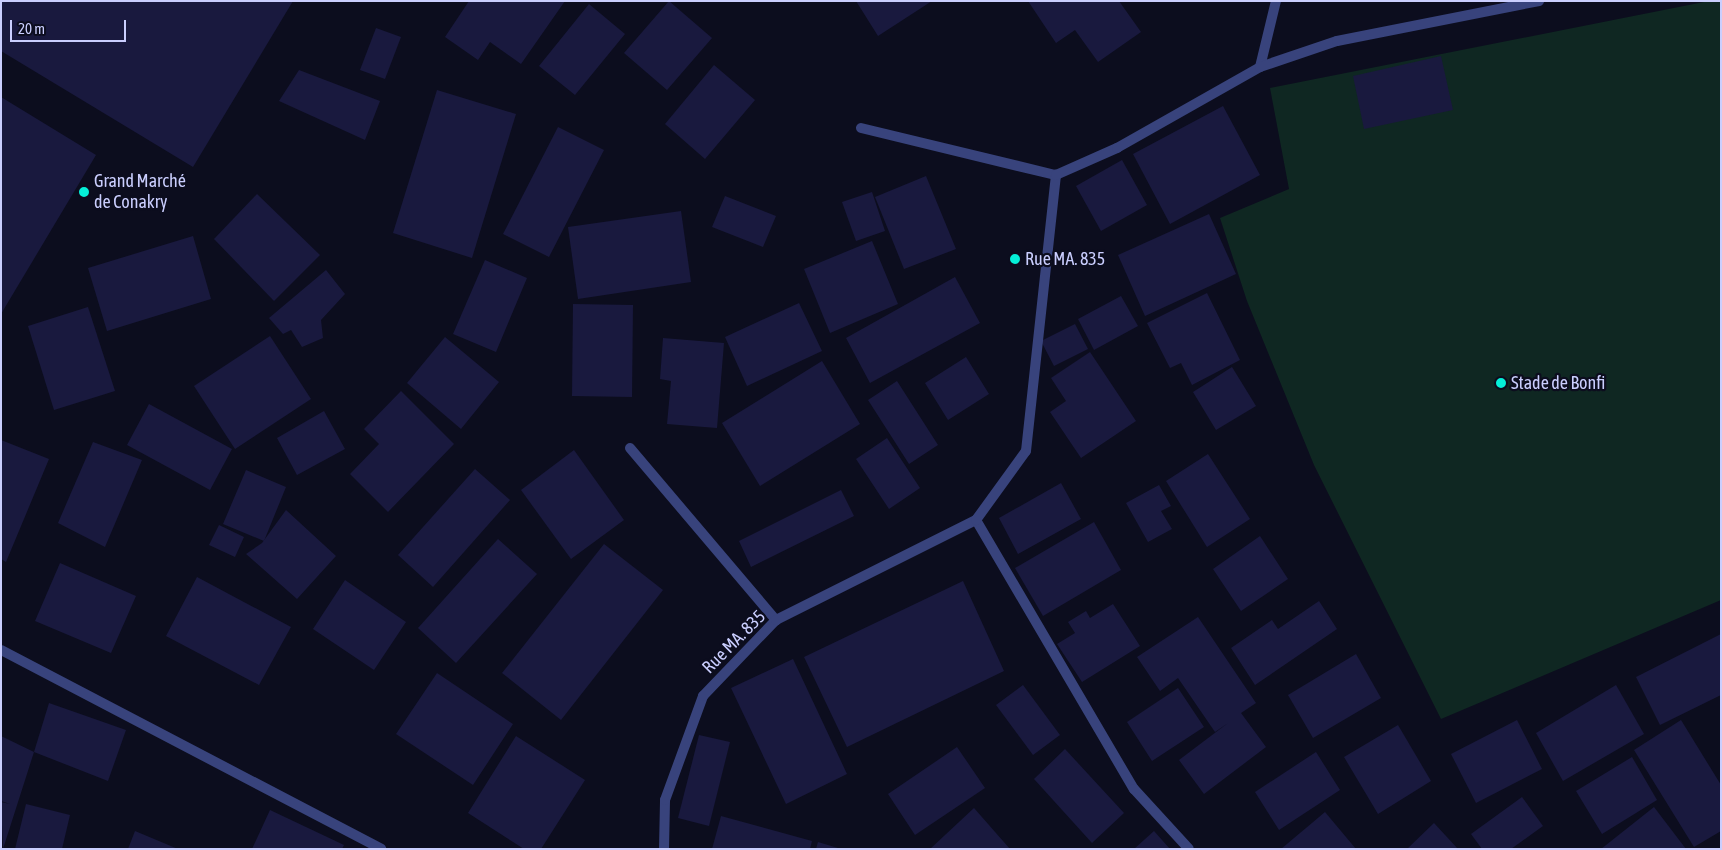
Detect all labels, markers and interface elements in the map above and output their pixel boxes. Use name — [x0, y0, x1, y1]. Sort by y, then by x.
scale bar — [12, 10, 129, 42]
text: 20 m — [18, 20, 45, 37]
place label: Grand Marché de Conakry — [94, 171, 186, 213]
marker: Grand Marché de Conakry — [78, 186, 90, 198]
place label: Rue MA. 835 — [1025, 248, 1105, 270]
marker: Rue MA. 835 — [1009, 253, 1021, 265]
place label: Stade de Bonfi — [1511, 372, 1605, 394]
marker: Stade de Bonfi — [1495, 377, 1507, 389]
street label: Rue MA. 835 — [698, 606, 770, 678]

